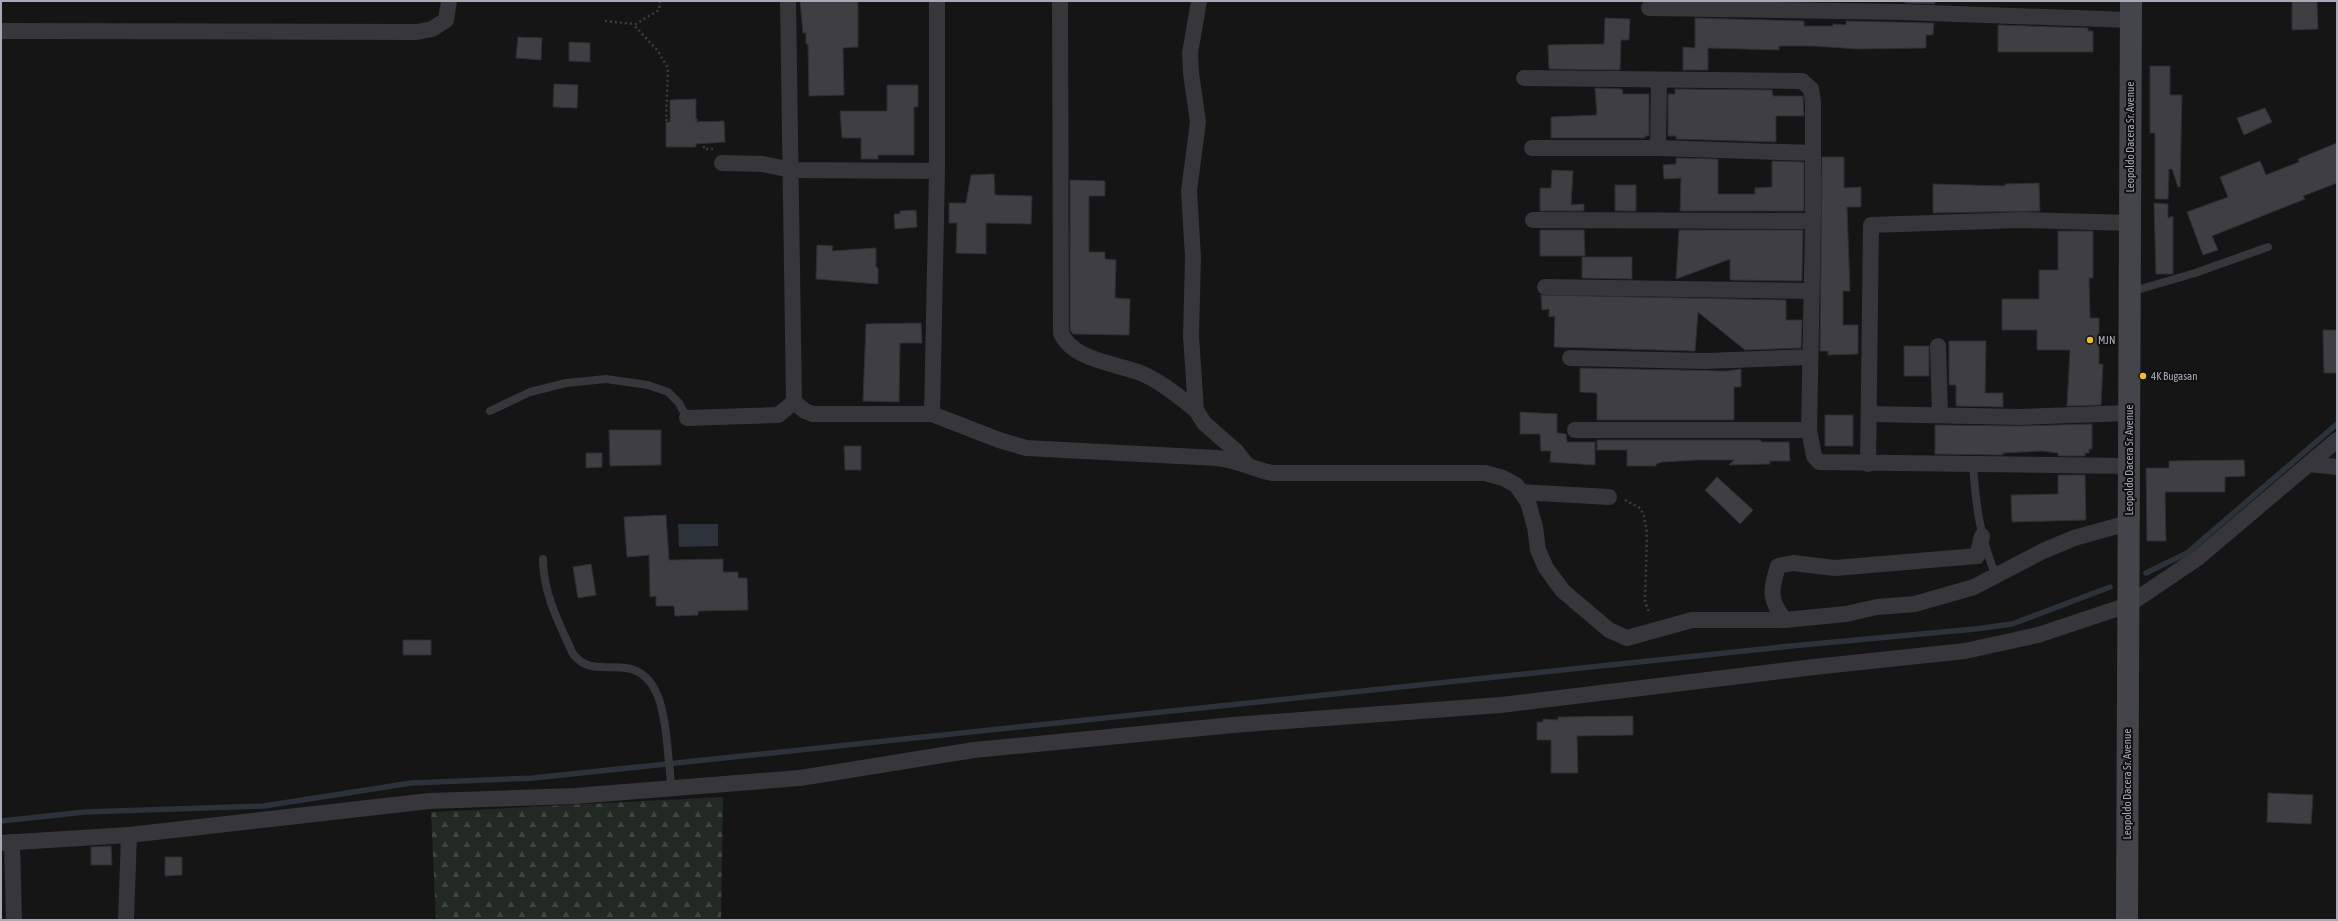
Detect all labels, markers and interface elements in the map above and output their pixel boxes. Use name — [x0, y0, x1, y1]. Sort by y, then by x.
street label: Leopoldo Dacera Sr. Avenue — [2124, 82, 2136, 192]
place label: MJN — [2098, 334, 2115, 346]
marker: MJN — [2085, 335, 2095, 345]
place label: 4K Bugasan — [2151, 370, 2198, 382]
marker: 4K Bugasan — [2138, 371, 2148, 381]
street label: Leopoldo Dacera Sr. Avenue — [2123, 405, 2135, 515]
street label: Leopoldo Dacera Sr. Avenue — [2121, 729, 2133, 839]

